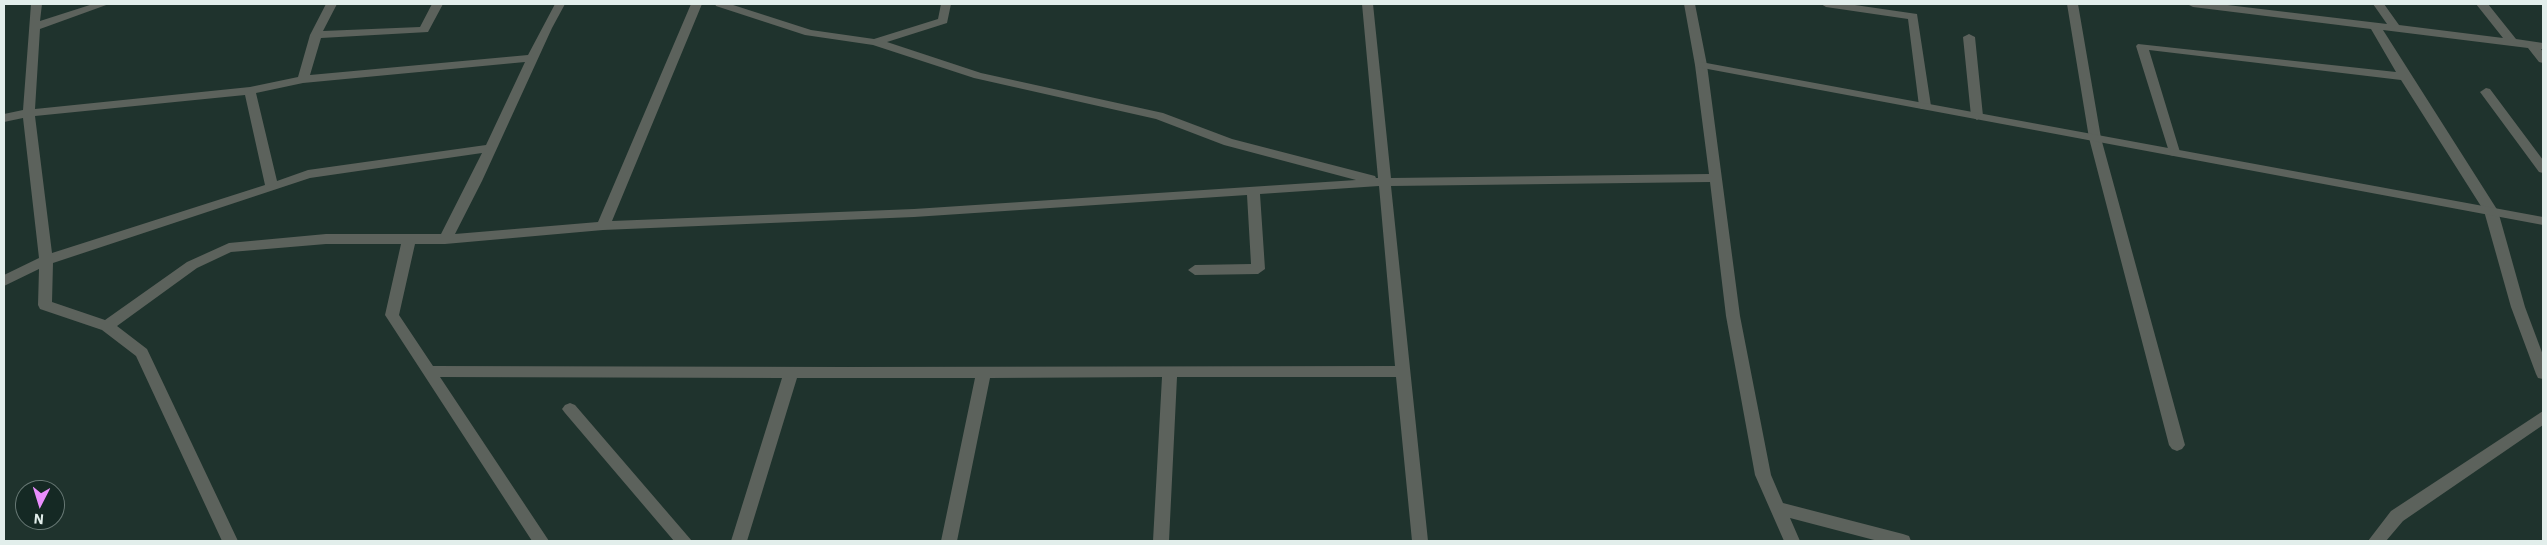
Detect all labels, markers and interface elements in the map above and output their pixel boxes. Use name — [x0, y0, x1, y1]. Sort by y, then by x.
north arrow — [15, 480, 65, 530]
text: N — [33, 510, 45, 528]

